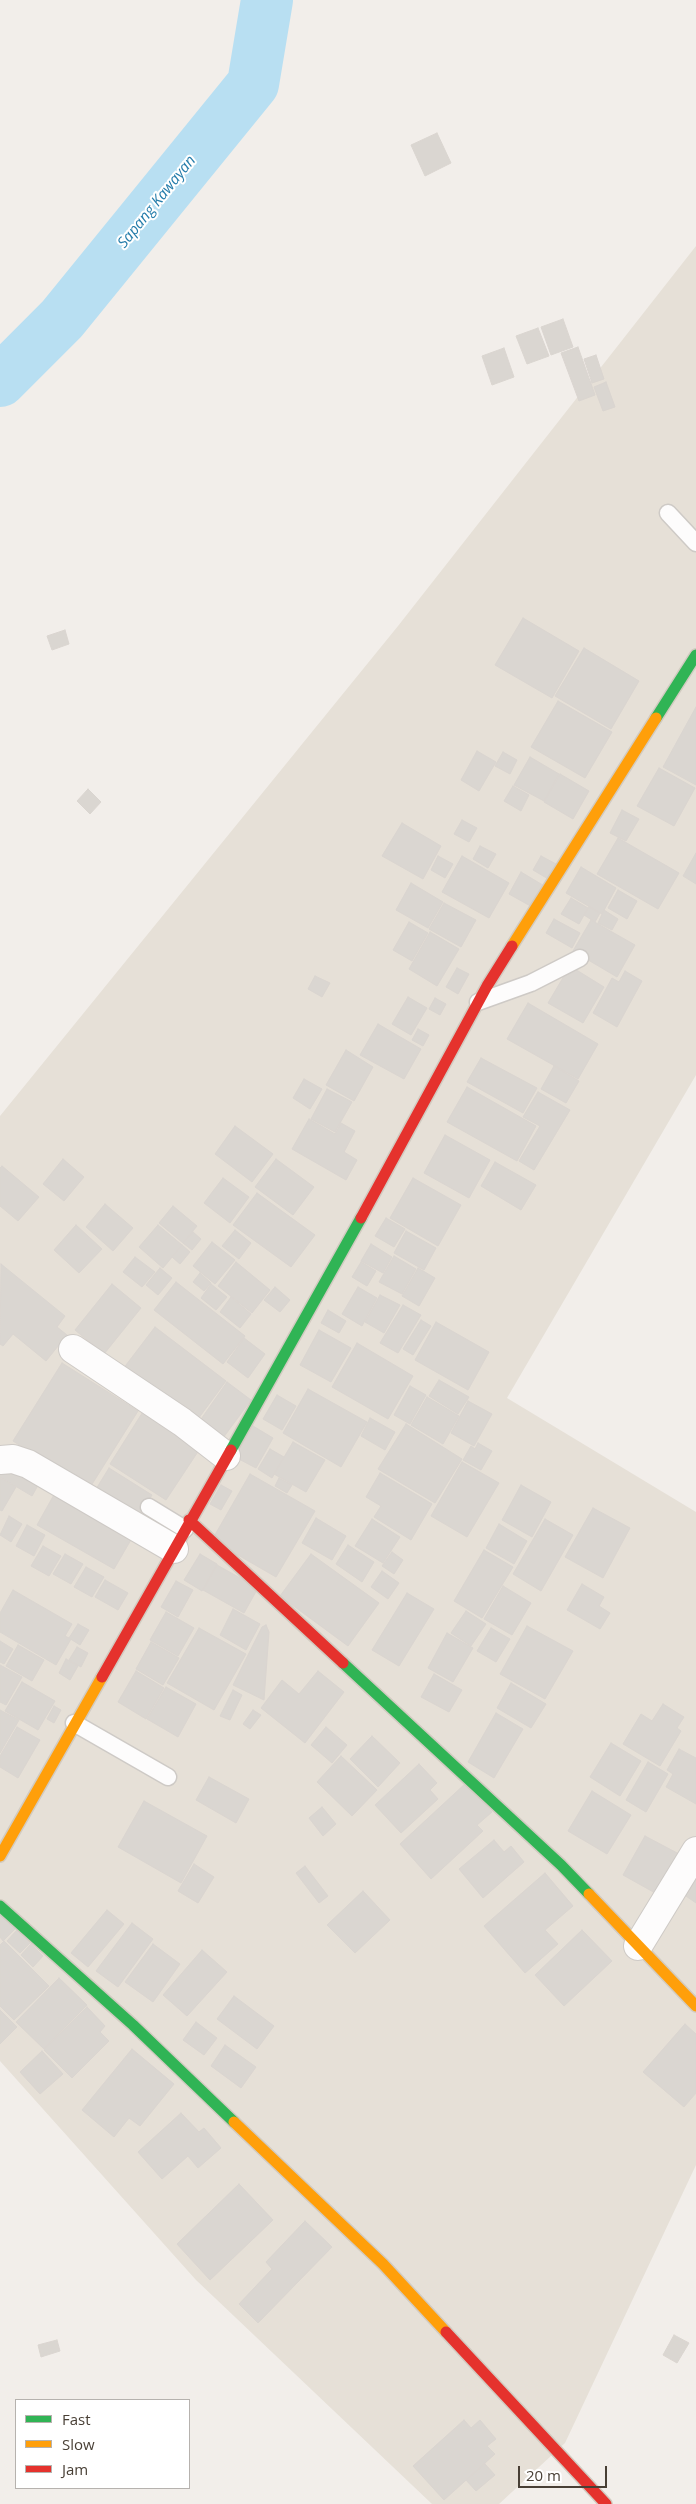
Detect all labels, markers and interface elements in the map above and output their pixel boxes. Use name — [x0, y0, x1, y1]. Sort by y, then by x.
water label: Sapang Kawayan — [114, 152, 200, 252]
legend — [15, 2399, 190, 2489]
text: Fast — [62, 2409, 91, 2429]
text: Slow — [62, 2434, 95, 2454]
scale bar — [521, 2456, 610, 2488]
text: Jam — [62, 2459, 88, 2479]
text: 20 m — [526, 2465, 561, 2485]

